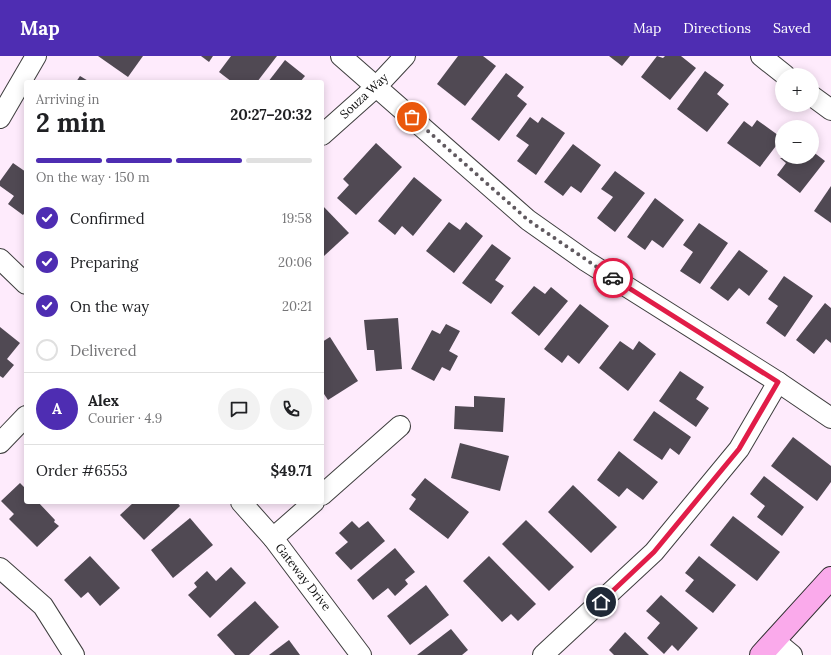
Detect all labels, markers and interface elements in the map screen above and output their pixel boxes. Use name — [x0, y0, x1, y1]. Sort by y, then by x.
text: Map — [20, 16, 60, 40]
text: Map — [633, 19, 661, 37]
text: Directions — [683, 19, 751, 37]
text: Saved — [773, 19, 811, 37]
map controls — [775, 68, 819, 164]
button: + — [775, 68, 819, 112]
street label: Souza Way — [336, 69, 391, 122]
text: Arriving in — [36, 91, 99, 108]
pin — [395, 100, 429, 134]
text: 20:27–20:32 — [230, 105, 312, 124]
text: 2 min — [36, 106, 106, 139]
icon: bag — [401, 106, 423, 128]
button: − — [775, 120, 819, 164]
text: On the way · 150 m — [36, 169, 150, 186]
icon: check — [36, 207, 58, 229]
text: Confirmed — [70, 209, 145, 228]
text: 19:58 — [282, 210, 312, 227]
icon: check — [36, 251, 58, 273]
text: Preparing — [70, 253, 138, 272]
text: 20:06 — [278, 254, 312, 271]
courier — [593, 258, 633, 298]
icon: car — [602, 267, 624, 289]
icon: check — [36, 295, 58, 317]
text: On the way — [70, 297, 149, 316]
text: 20:21 — [282, 298, 312, 315]
text: Delivered — [70, 341, 137, 360]
button: chat — [218, 388, 260, 430]
button: phone — [270, 388, 312, 430]
text: Alex — [88, 391, 119, 410]
text: A — [52, 399, 62, 418]
text: Courier · 4.9 — [88, 410, 162, 427]
text: Order #6553 — [36, 461, 128, 480]
text: $49.71 — [270, 461, 312, 480]
street label: Gateway Drive — [272, 540, 335, 614]
pin — [584, 585, 618, 619]
icon: home — [590, 591, 612, 613]

